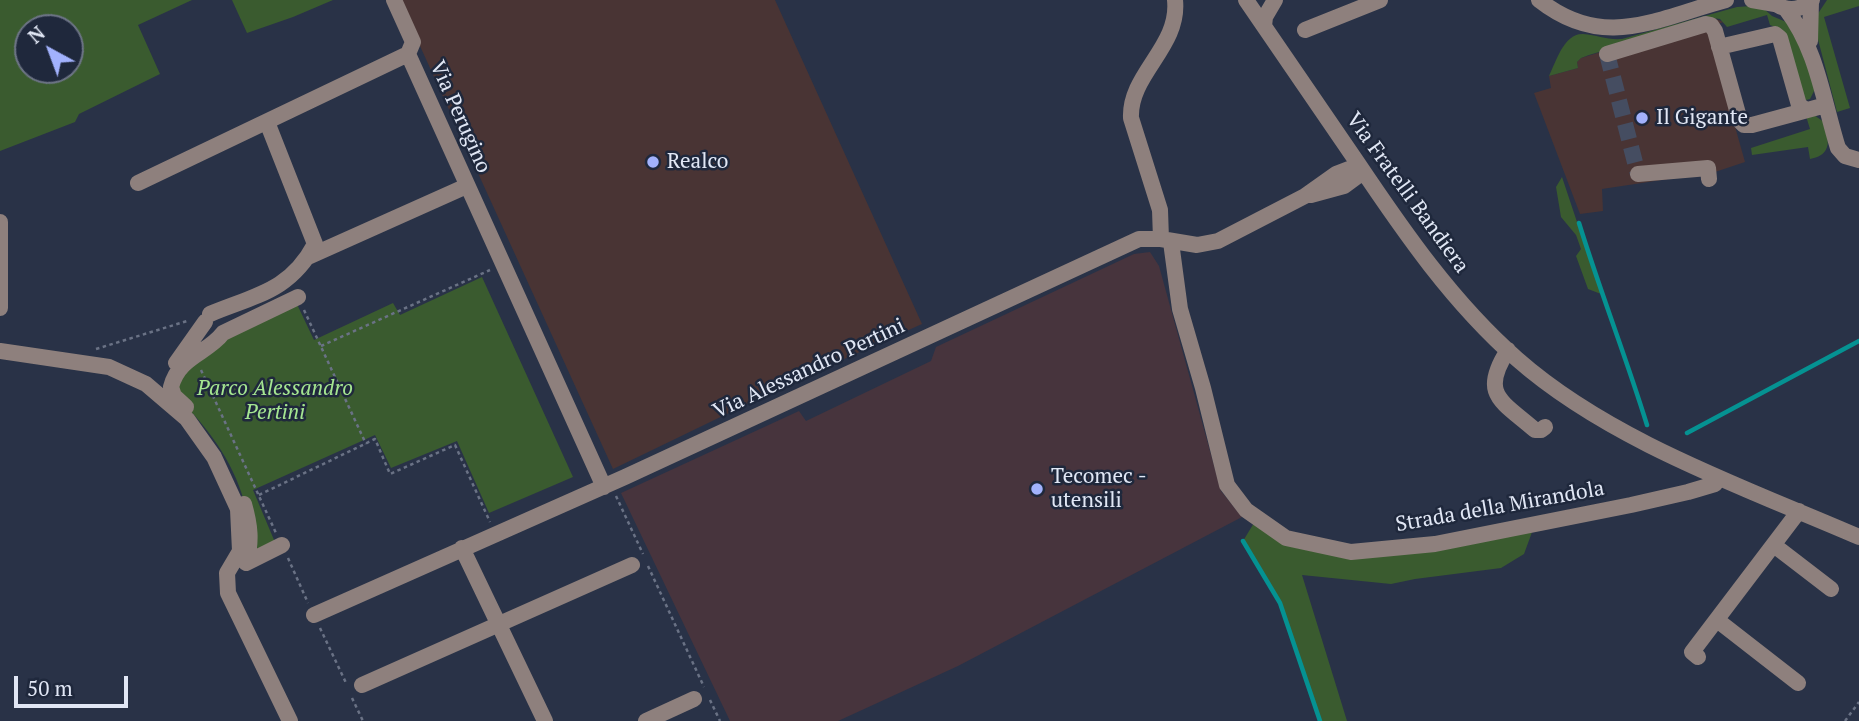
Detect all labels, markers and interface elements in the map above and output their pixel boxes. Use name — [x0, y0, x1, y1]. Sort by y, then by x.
north arrow — [14, 14, 84, 84]
text: N — [23, 20, 50, 48]
street label: Via Perugino — [424, 57, 496, 177]
place label: Il Gigante — [1656, 105, 1748, 131]
street label: Via Fratelli Bandiera — [1340, 108, 1474, 278]
marker: Il Gigante — [1634, 110, 1650, 126]
place label: Realco — [667, 149, 728, 175]
marker: Realco — [645, 154, 661, 170]
street label: Via Alessandro Pertini — [709, 313, 909, 425]
park label: Parco Alessandro Pertini — [197, 376, 353, 426]
place label: Tecomec - utensili — [1051, 464, 1147, 514]
street label: Strada della Mirandola — [1394, 476, 1606, 538]
marker: Tecomec - utensili — [1029, 481, 1045, 497]
scale bar — [18, 662, 131, 706]
text: 50 m — [27, 674, 73, 702]

